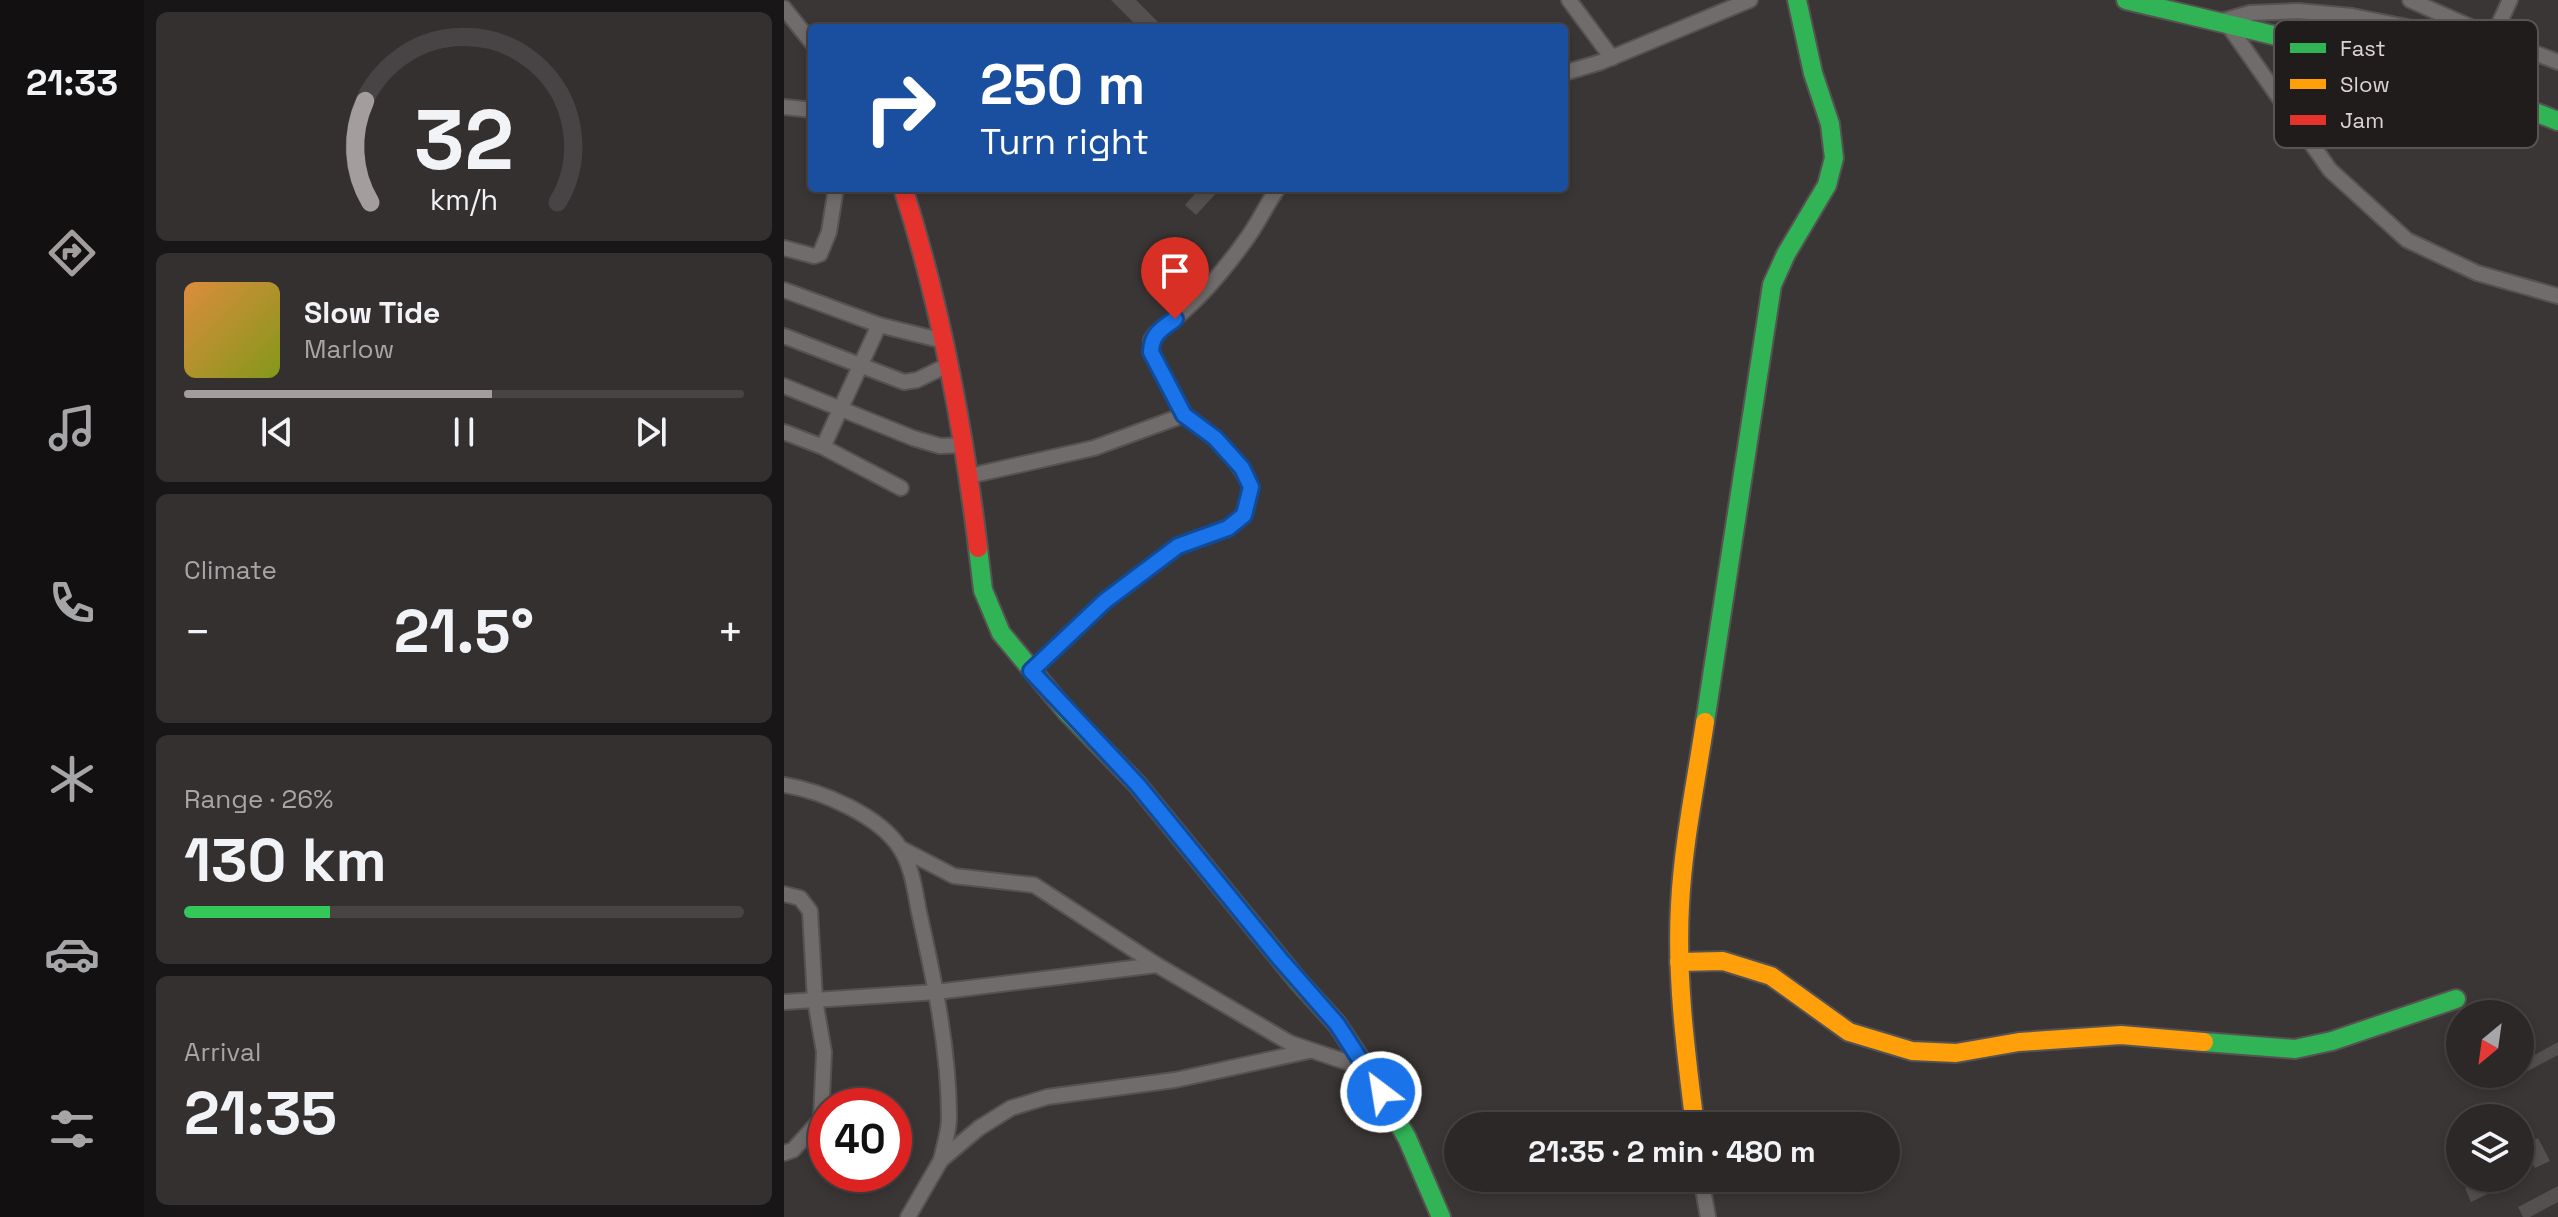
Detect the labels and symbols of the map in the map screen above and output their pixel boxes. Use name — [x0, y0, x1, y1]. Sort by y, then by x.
legend — [2274, 20, 2538, 148]
text: Fast — [2340, 34, 2386, 62]
text: Slow — [2340, 70, 2390, 98]
text: Jam — [2340, 106, 2384, 134]
pin — [1141, 237, 1209, 319]
north arrow — [2446, 1000, 2534, 1088]
position arrow — [1339, 1050, 1423, 1134]
speed limit sign: 40 — [808, 1088, 912, 1192]

